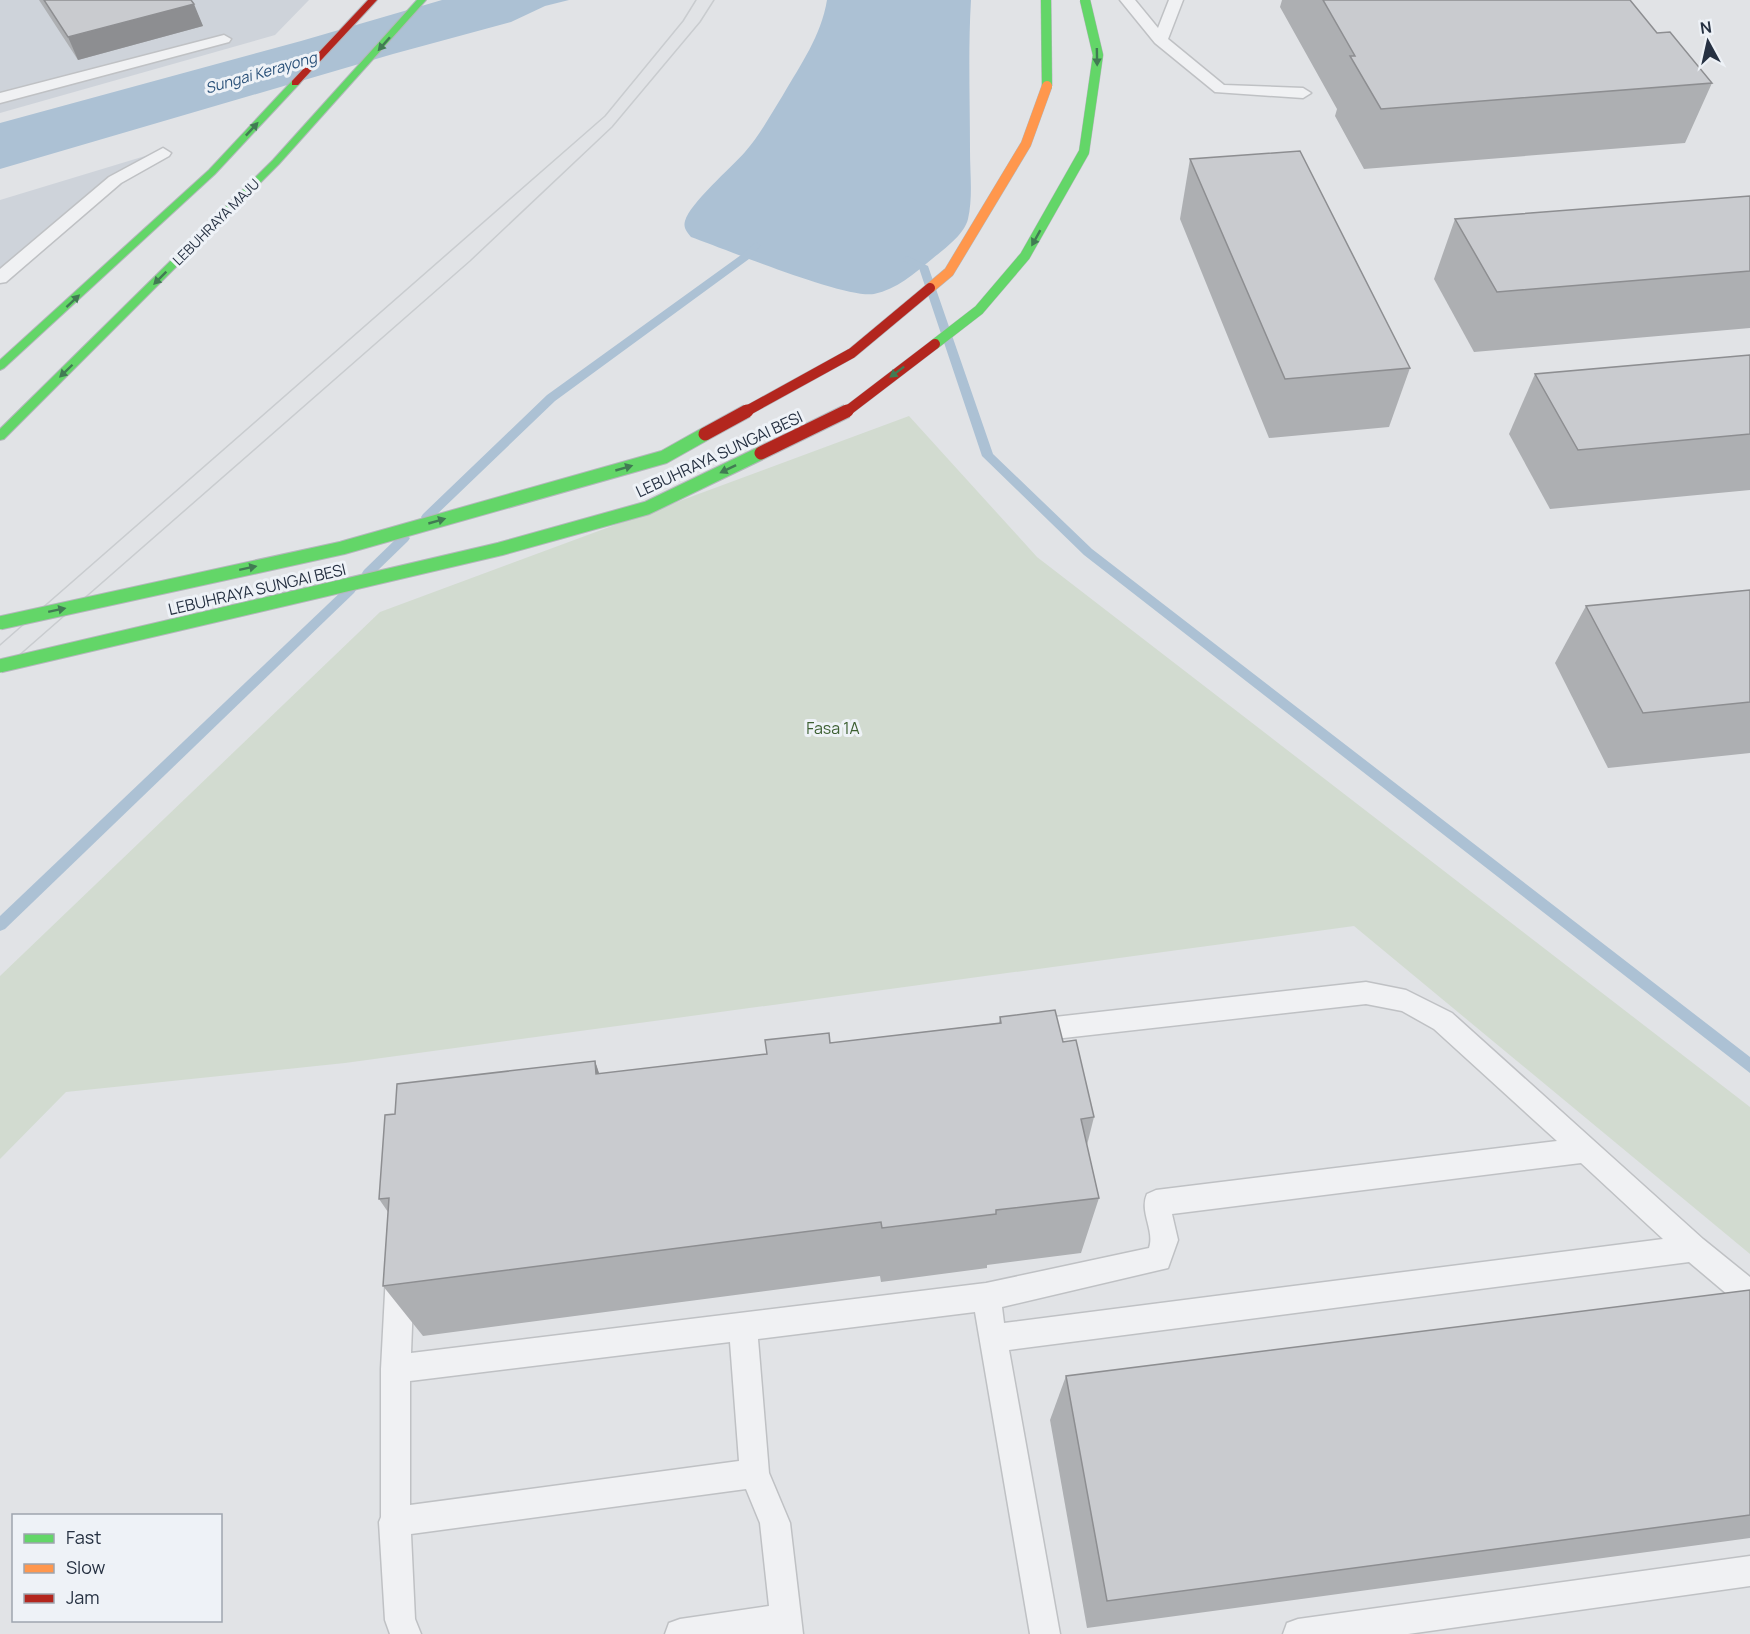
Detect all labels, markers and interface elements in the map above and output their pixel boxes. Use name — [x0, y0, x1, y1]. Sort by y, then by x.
north arrow — [1678, 12, 1738, 72]
text: N — [1699, 15, 1713, 39]
one-way arrow — [378, 36, 391, 51]
water label: Sungai Kerayong — [203, 46, 320, 98]
one-way arrow — [1092, 48, 1101, 67]
one-way arrow — [245, 122, 259, 137]
street label: LEBUHRAYA MAJU — [168, 174, 263, 269]
one-way arrow — [1030, 230, 1041, 246]
one-way arrow — [154, 270, 168, 284]
one-way arrow — [65, 294, 79, 308]
one-way arrow — [59, 364, 73, 378]
one-way arrow — [889, 366, 905, 379]
street label: LEBUHRAYA SUNGAI BESI — [632, 406, 806, 502]
one-way arrow — [615, 463, 633, 472]
one-way arrow — [720, 464, 737, 473]
one-way arrow — [428, 516, 446, 525]
street label: LEBUHRAYA SUNGAI BESI — [166, 558, 348, 620]
one-way arrow — [238, 563, 257, 573]
one-way arrow — [48, 605, 66, 615]
park label: Fasa 1A — [806, 717, 860, 739]
legend — [12, 1514, 222, 1622]
text: Fast — [66, 1525, 101, 1549]
text: Slow — [66, 1555, 106, 1579]
text: Jam — [66, 1585, 100, 1609]

